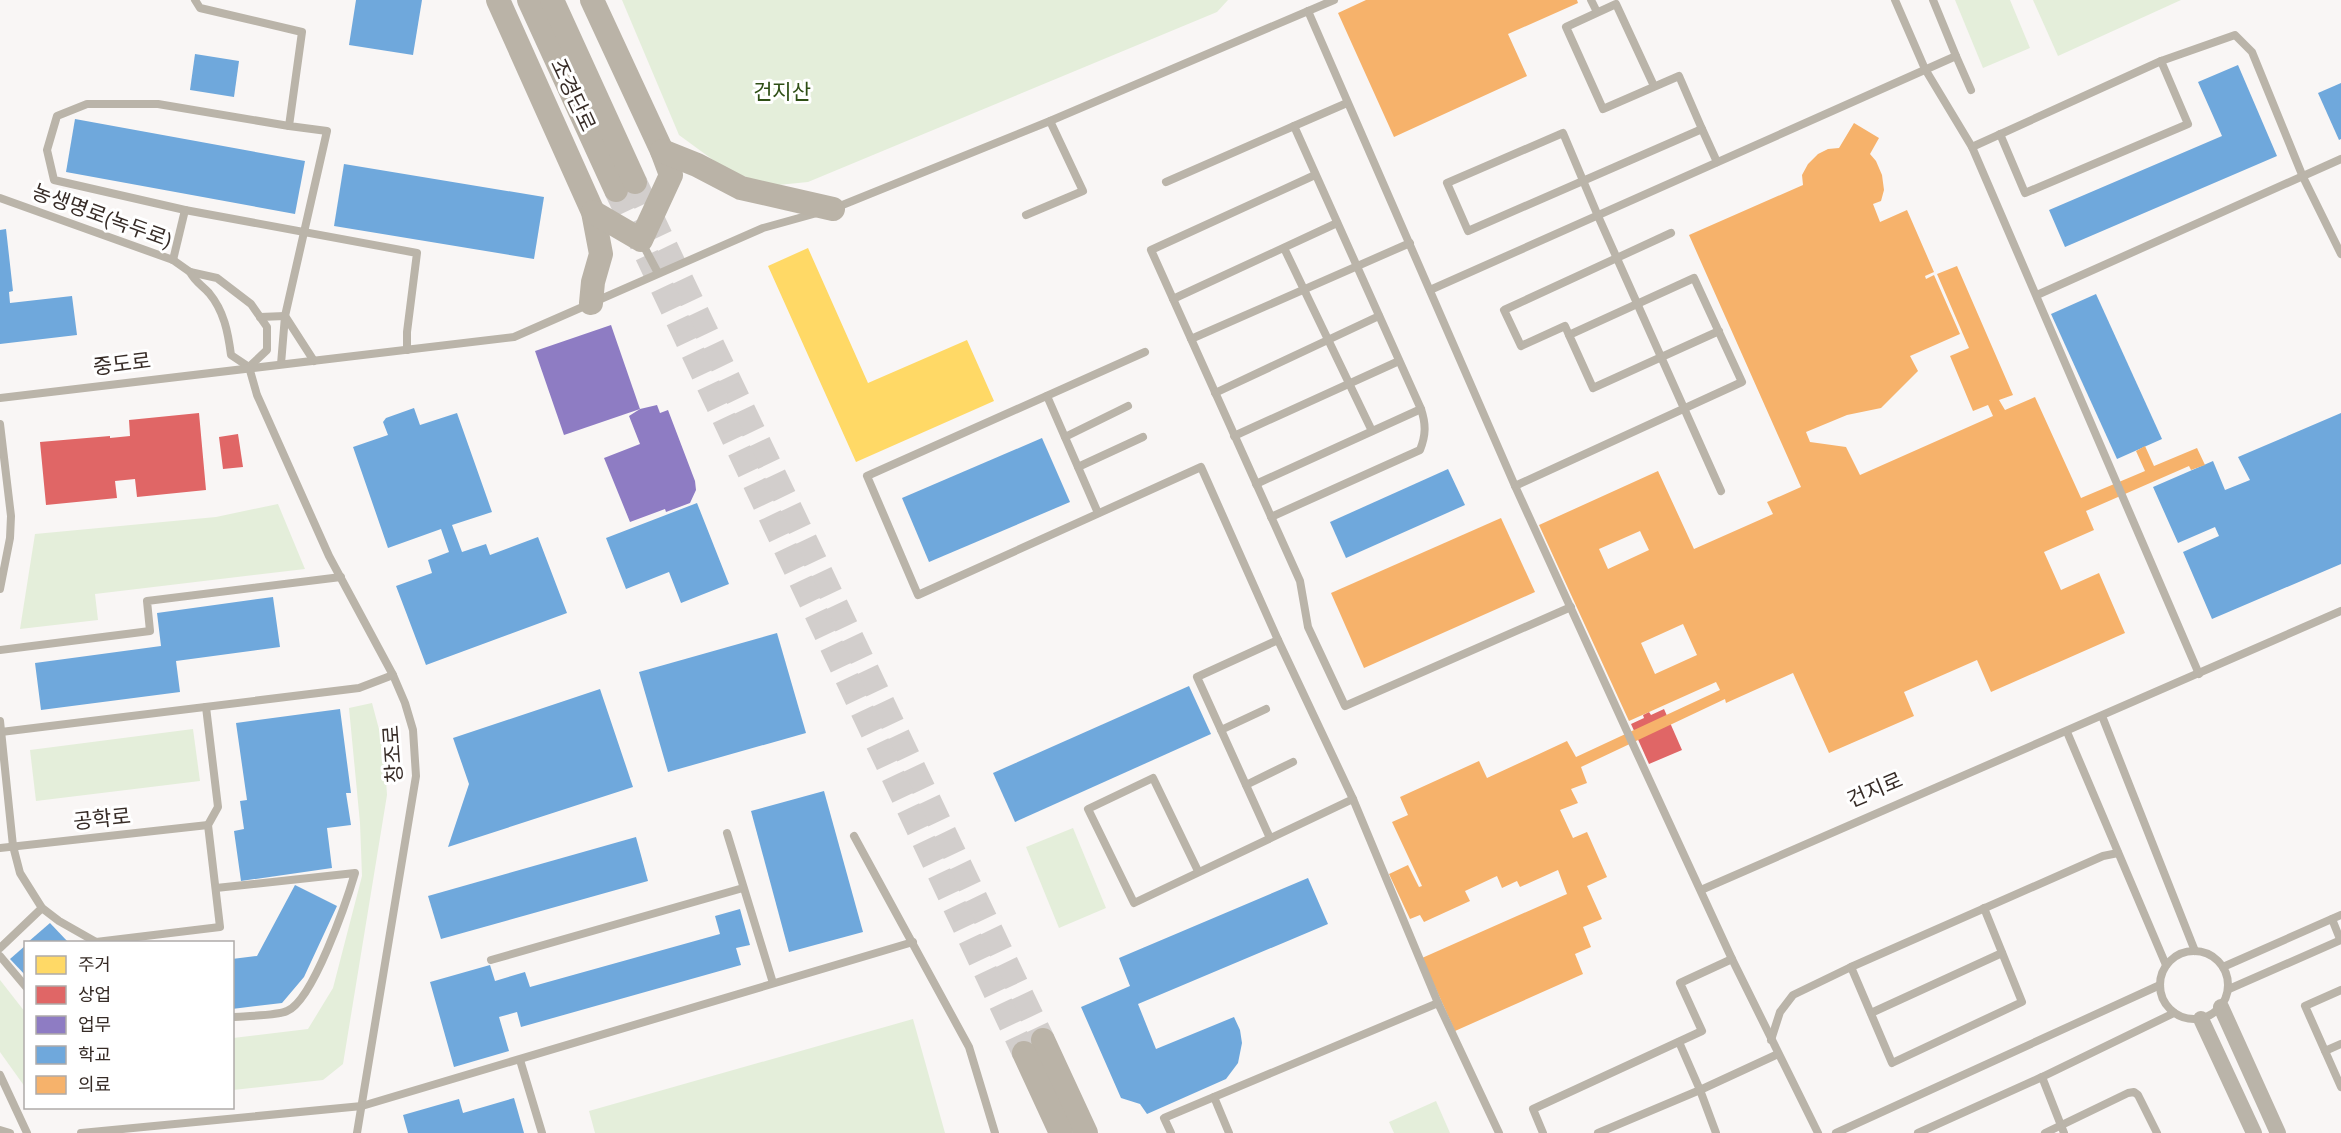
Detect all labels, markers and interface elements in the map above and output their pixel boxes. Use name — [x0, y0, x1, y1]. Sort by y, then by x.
street label: 조경단로 — [545, 54, 602, 136]
park label: 건지산 — [753, 78, 811, 105]
street label: 농생명로(녹두로) — [28, 178, 176, 253]
street label: 중도로 — [92, 347, 152, 380]
street label: 창조로 — [377, 724, 408, 784]
street label: 건지로 — [1843, 766, 1907, 813]
street label: 공학로 — [72, 802, 132, 835]
legend — [24, 941, 234, 1109]
text: 주거 — [78, 953, 111, 976]
text: 상업 — [78, 983, 111, 1006]
text: 업무 — [78, 1013, 111, 1036]
text: 학교 — [78, 1043, 111, 1066]
text: 의료 — [78, 1073, 111, 1096]

